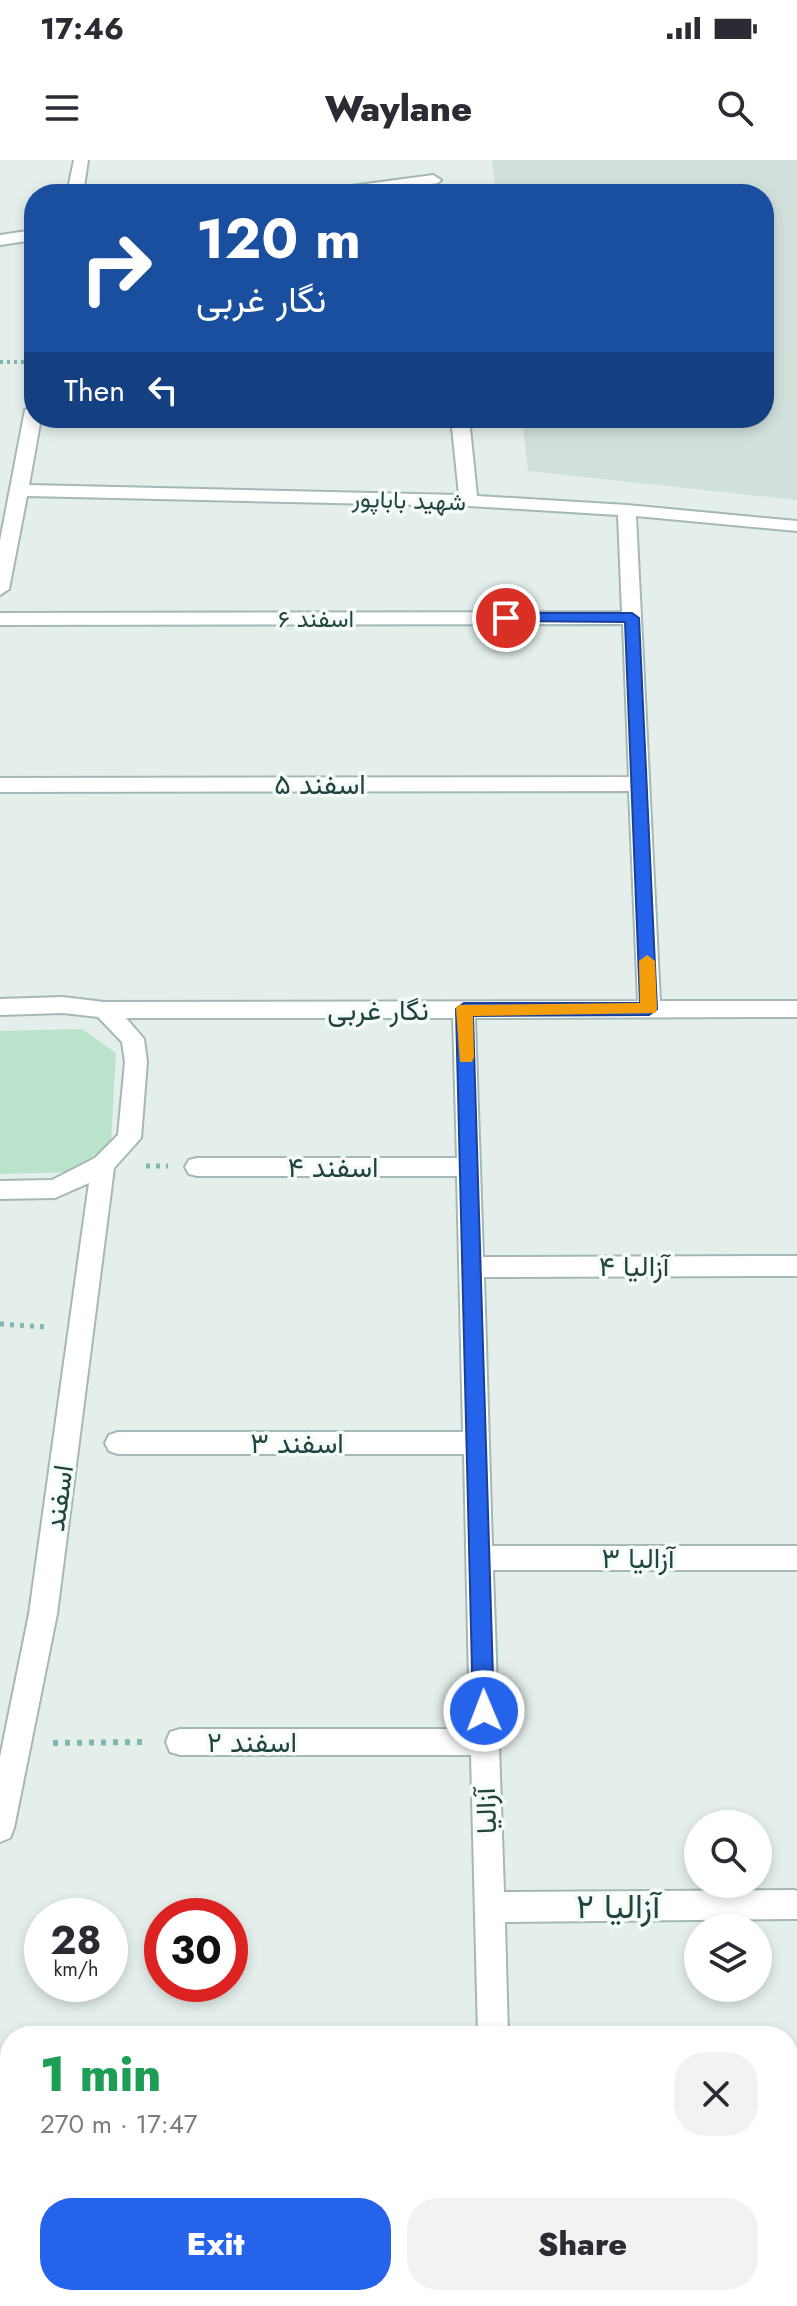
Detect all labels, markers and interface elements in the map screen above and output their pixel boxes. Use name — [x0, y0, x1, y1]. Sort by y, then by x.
text: 17:46 — [40, 7, 124, 50]
text: Waylane — [325, 82, 472, 134]
icon: menu — [40, 86, 84, 130]
icon: search — [713, 86, 757, 130]
text: 120 m — [196, 198, 361, 279]
icon: right — [64, 216, 168, 320]
text: نگار غربی — [196, 273, 326, 325]
icon: left — [141, 368, 185, 412]
text: Then — [64, 369, 125, 412]
street label: شهید باباپور — [350, 480, 467, 519]
pin — [472, 584, 540, 652]
icon: arrive — [484, 596, 528, 640]
street label: اسفند ۶ — [278, 601, 354, 636]
street label: اسفند ۵ — [274, 764, 366, 805]
street label: نگار غربی — [327, 990, 429, 1031]
street label: اسفند ۴ — [287, 1147, 379, 1188]
street label: آزالیا ۴ — [599, 1246, 672, 1287]
street label: اسفند ۳ — [250, 1423, 344, 1464]
street label: اسفند — [34, 1462, 84, 1534]
street label: آزالیا ۳ — [601, 1538, 677, 1579]
position arrow — [442, 1669, 526, 1753]
street label: اسفند ۲ — [207, 1722, 297, 1763]
street label: آزالیا — [465, 1785, 507, 1835]
map controls — [684, 1810, 772, 2002]
button: search — [684, 1810, 772, 1898]
street label: آزالیا ۲ — [576, 1882, 663, 1931]
speed limit sign: 30 — [144, 1898, 248, 2002]
text: 28 — [50, 1911, 102, 1969]
button: layers — [684, 1914, 772, 2002]
text: km/h — [53, 1955, 99, 1984]
text: 1 min — [40, 2040, 161, 2109]
button: close — [674, 2052, 758, 2136]
text: 270 m · 17:47 — [40, 2105, 197, 2143]
button: Exit — [40, 2198, 391, 2290]
button: Share — [407, 2198, 758, 2290]

